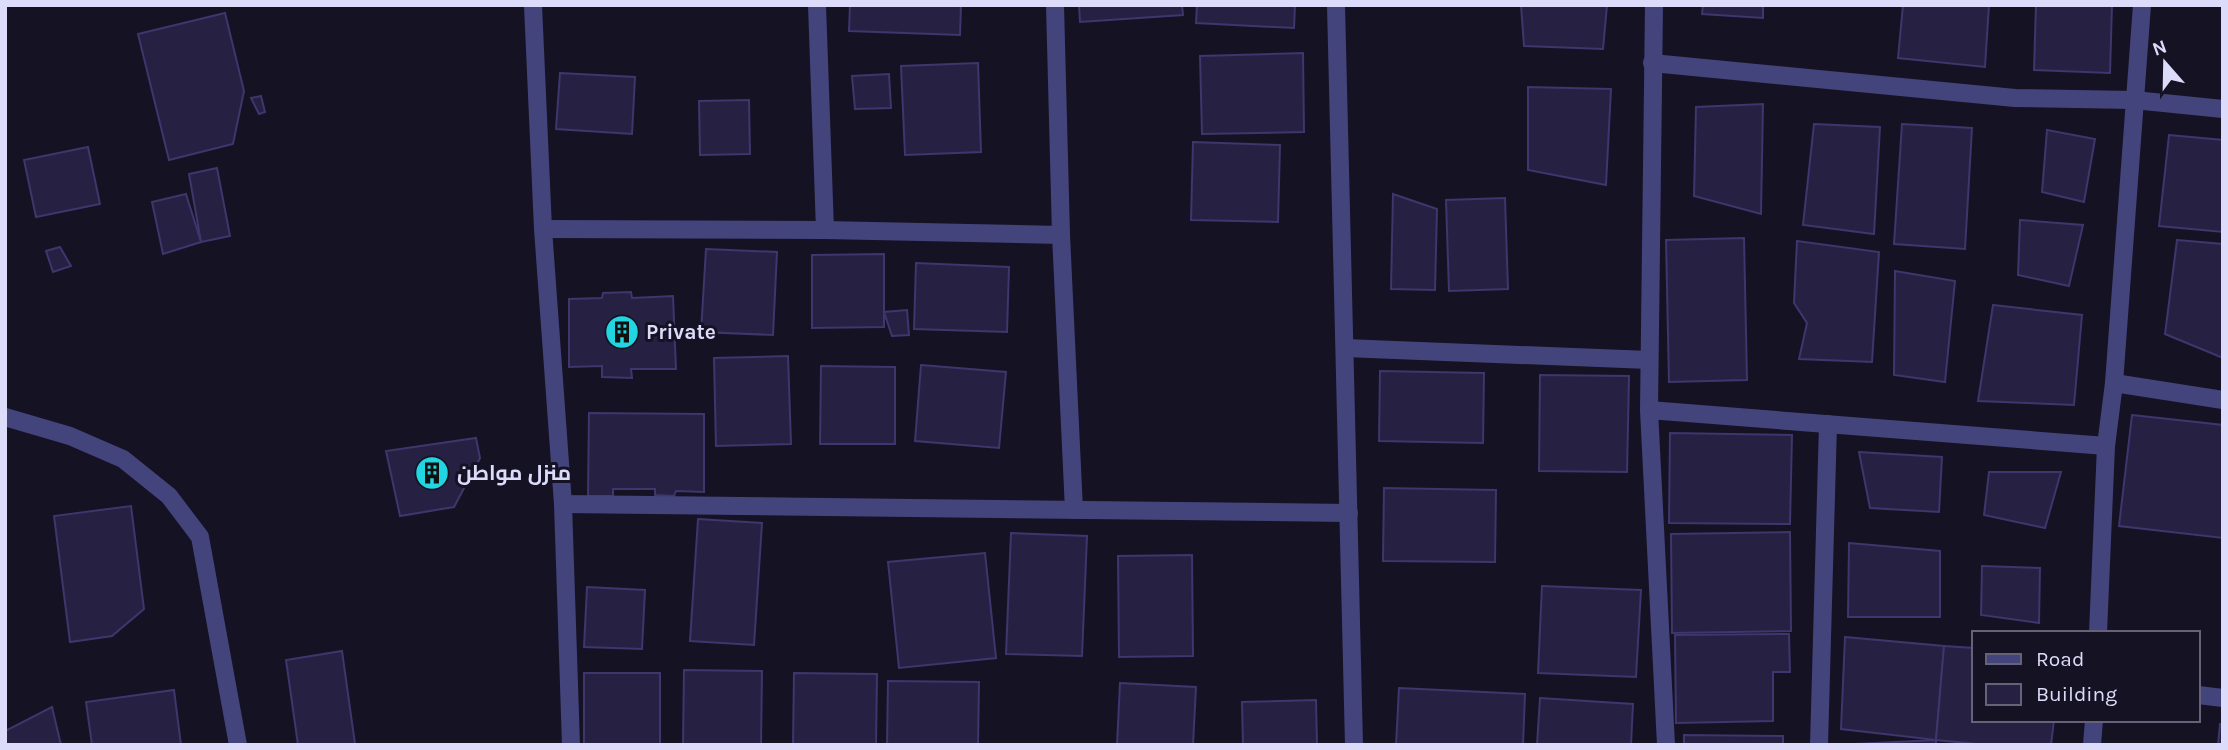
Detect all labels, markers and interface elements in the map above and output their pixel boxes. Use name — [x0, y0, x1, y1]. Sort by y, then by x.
north arrow — [2130, 28, 2200, 98]
text: N — [2149, 35, 2170, 61]
building icon: Private — [603, 313, 641, 351]
place label: Private — [646, 320, 716, 344]
building icon: منزل مواطن — [413, 454, 451, 492]
place label: منزل مواطن — [457, 461, 571, 486]
legend — [1972, 631, 2200, 722]
text: Road — [2036, 647, 2084, 671]
text: Building — [2036, 682, 2117, 706]

